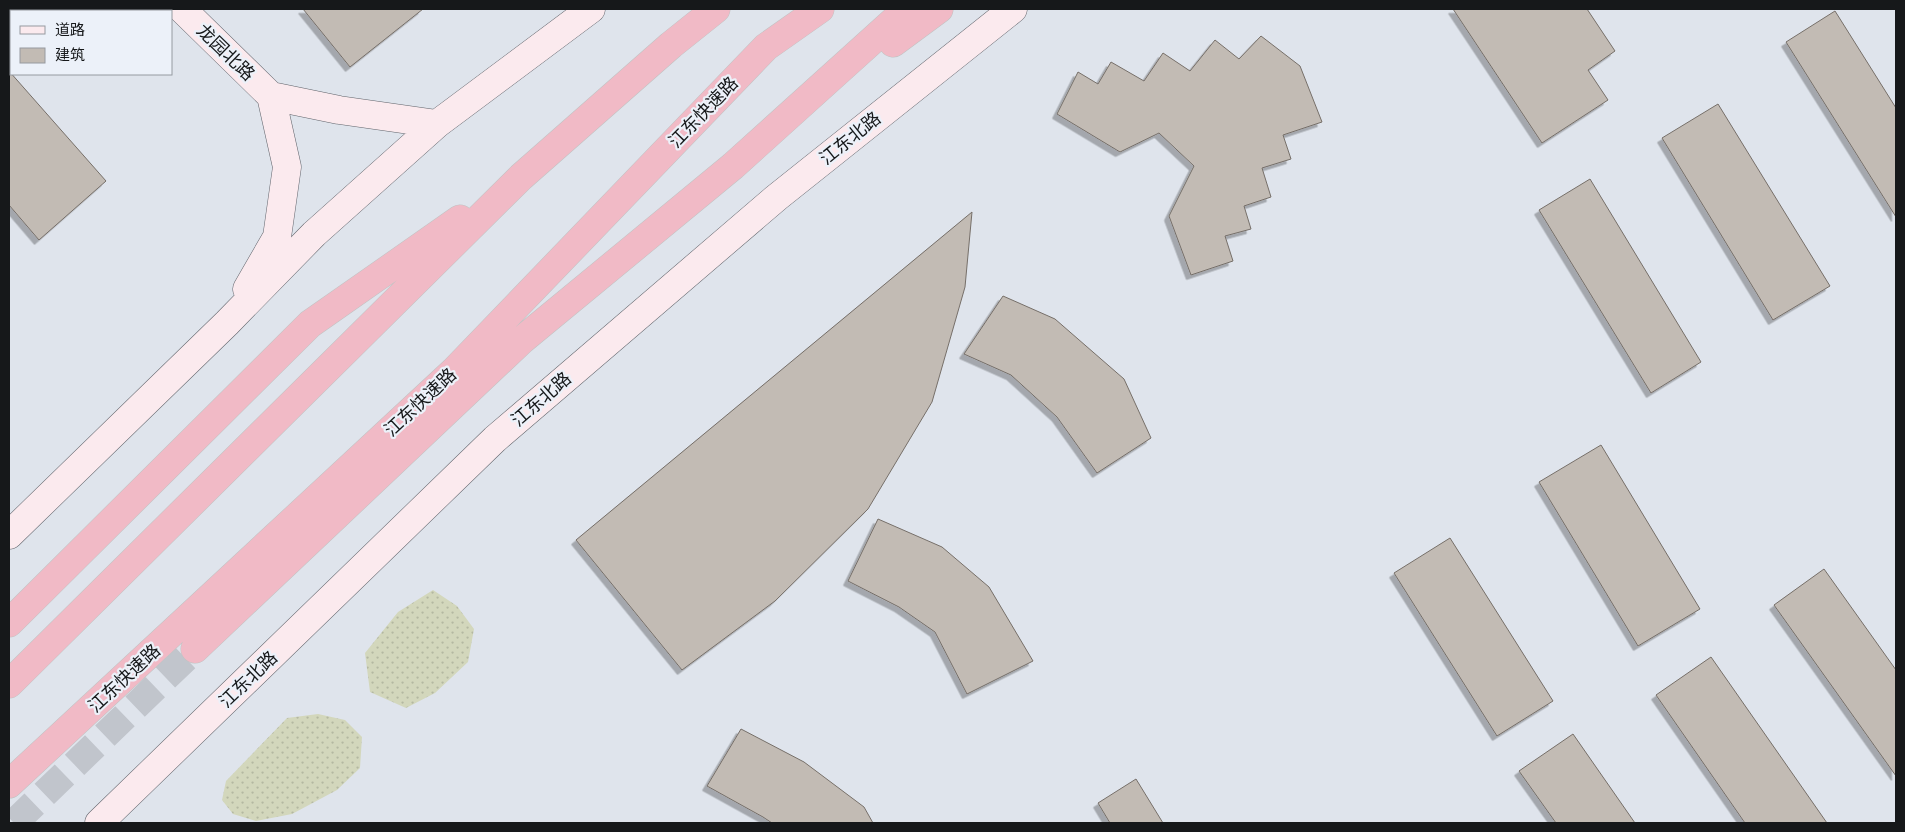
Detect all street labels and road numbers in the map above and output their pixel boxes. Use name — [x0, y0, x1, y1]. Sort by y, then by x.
street label: 龙园北路 — [192, 19, 260, 85]
street label: 江东快速路 — [663, 72, 743, 152]
street label: 江东北路 — [815, 106, 885, 170]
street label: 江东快速路 — [379, 363, 461, 441]
street label: 江东北路 — [506, 367, 576, 431]
street label: 江东快速路 — [83, 639, 165, 717]
street label: 江东北路 — [214, 646, 282, 712]

